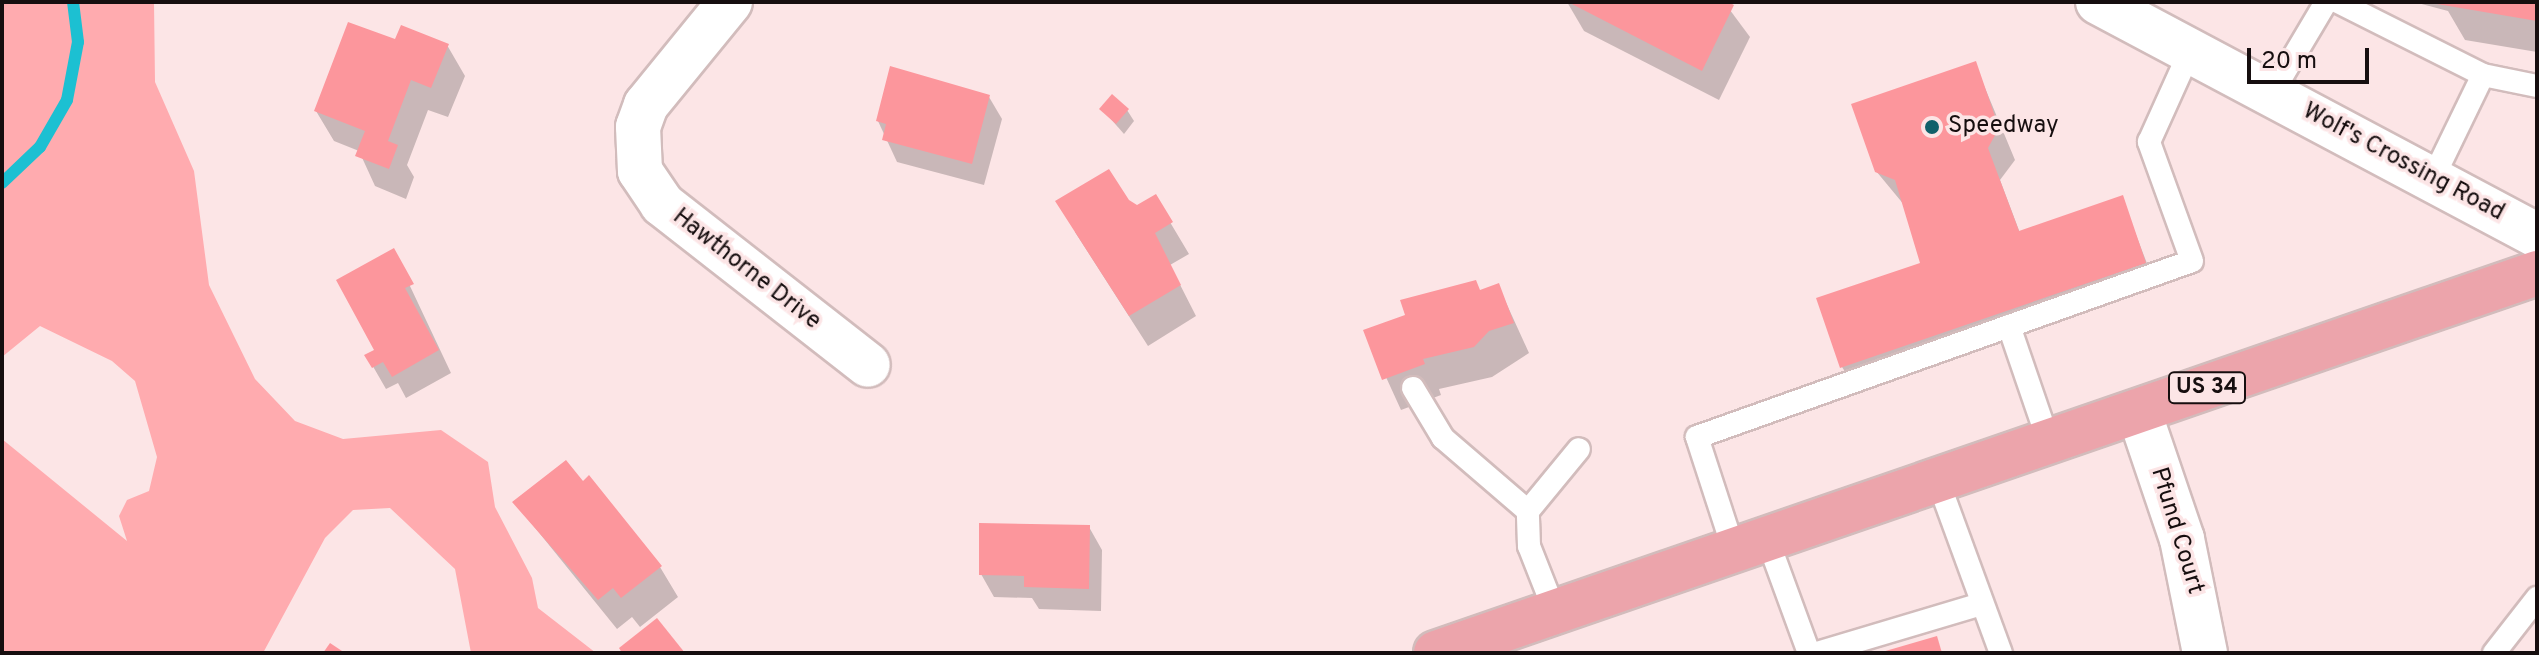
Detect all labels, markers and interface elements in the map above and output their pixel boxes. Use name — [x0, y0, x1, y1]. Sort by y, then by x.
scale bar — [2251, 32, 2373, 82]
text: 20 m — [2261, 47, 2317, 77]
street label: Wolf's Crossing Road — [2297, 98, 2509, 228]
place label: Speedway — [1948, 113, 2059, 141]
marker: Speedway — [1923, 118, 1941, 136]
street label: Hawthorne Drive — [666, 203, 826, 337]
road number: US 34 — [2167, 370, 2247, 406]
street label: Pfund Court — [2143, 464, 2209, 598]

